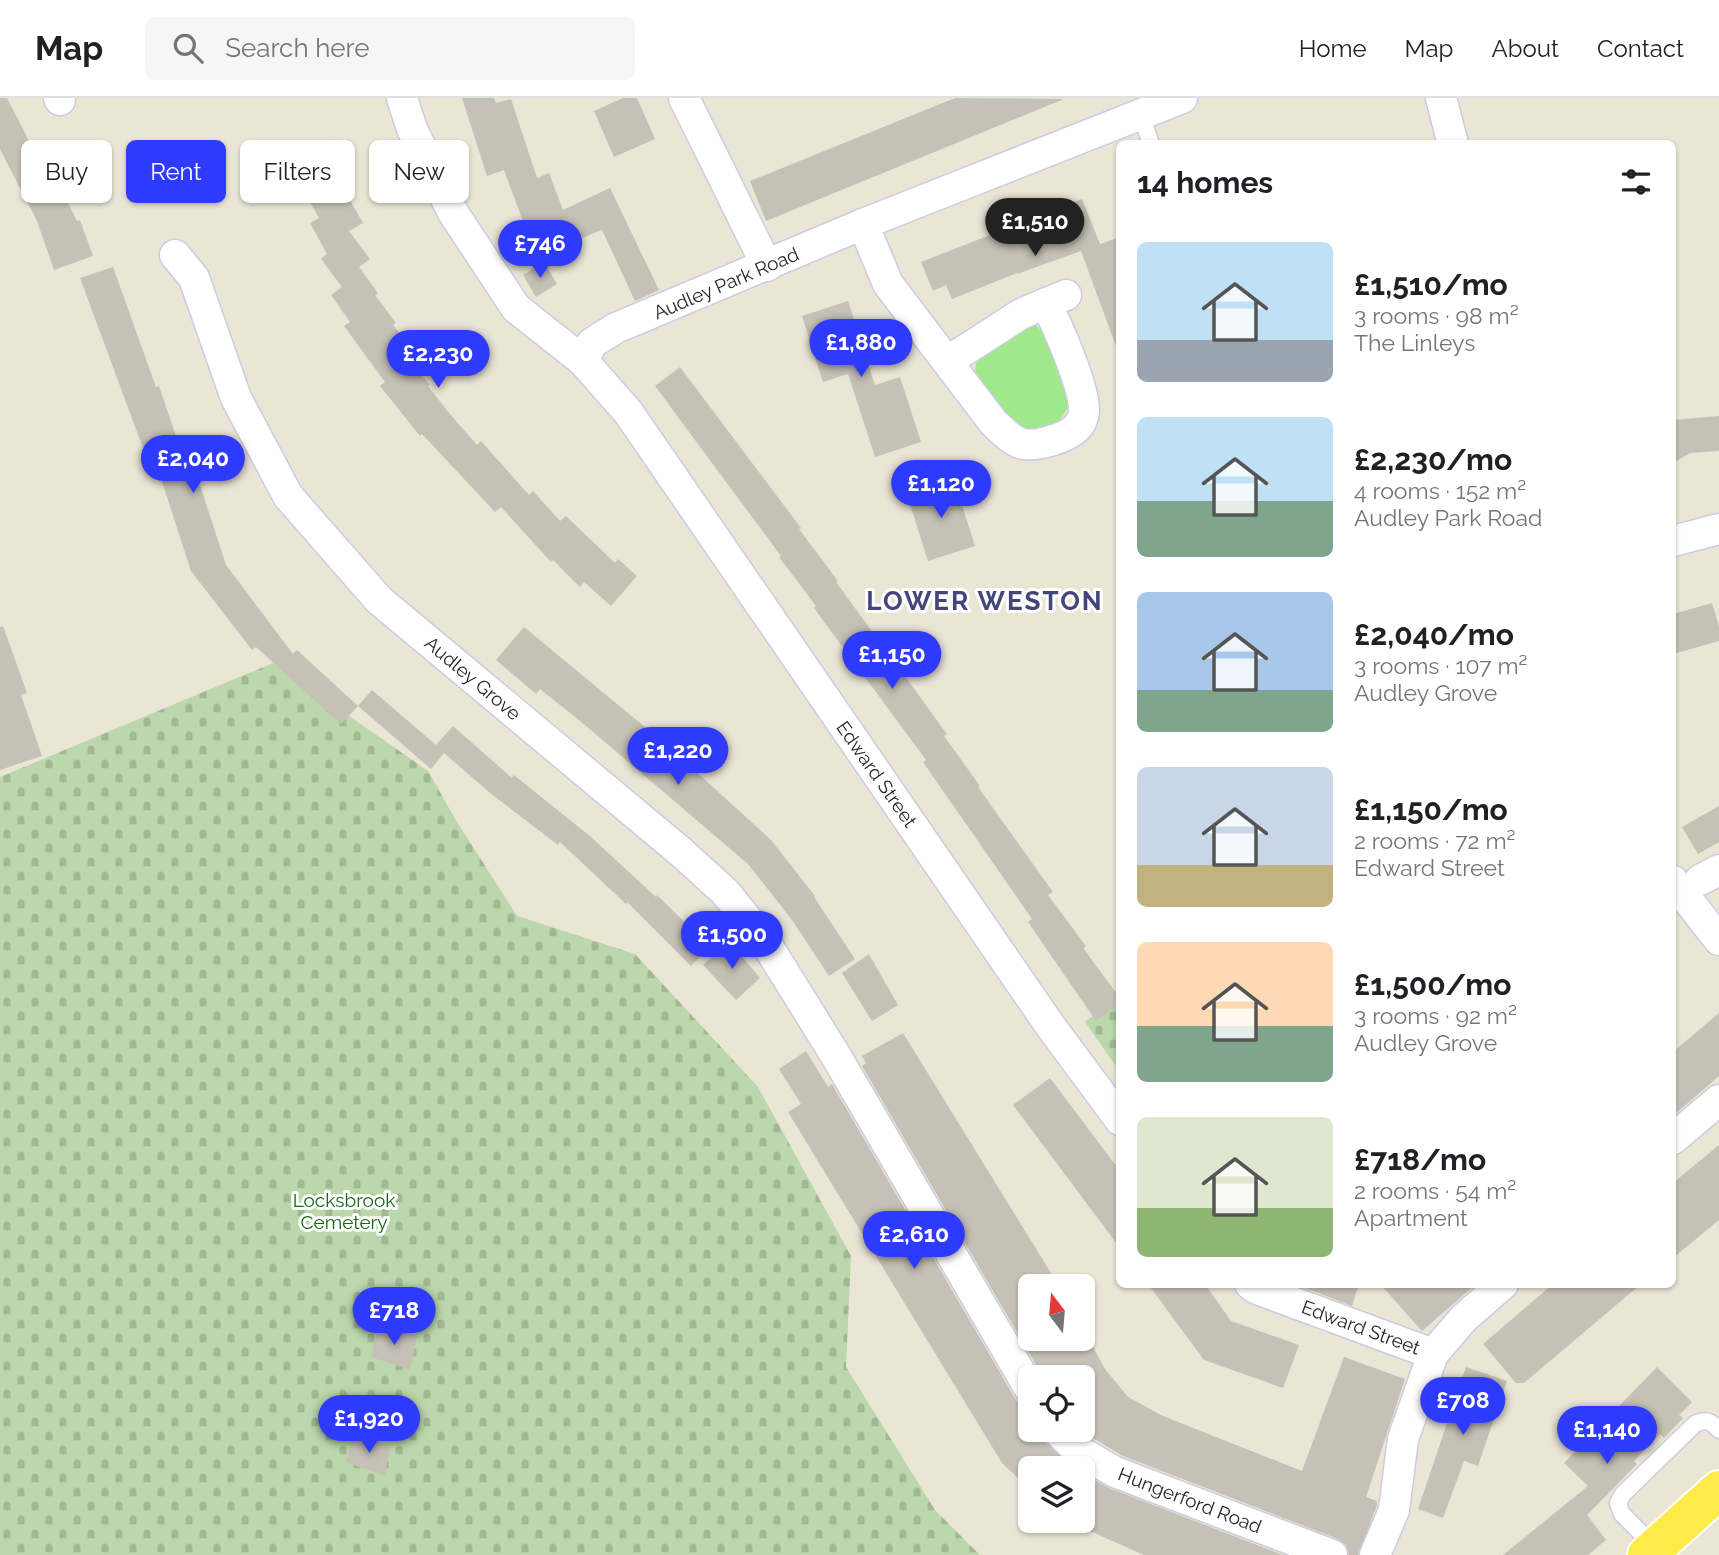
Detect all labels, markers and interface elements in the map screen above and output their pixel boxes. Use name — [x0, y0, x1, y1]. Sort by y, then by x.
search box — [145, 17, 635, 80]
text: Map — [35, 29, 103, 68]
icon: search — [169, 29, 207, 67]
text: Search here — [225, 33, 370, 63]
text: Home — [1299, 34, 1367, 63]
text: Map — [1405, 34, 1453, 63]
text: About — [1491, 34, 1559, 63]
text: Contact — [1597, 34, 1684, 63]
chip: Buy — [21, 140, 112, 203]
chip: Rent — [126, 140, 226, 203]
chip: Filters — [240, 140, 355, 203]
chip: New — [369, 140, 469, 203]
icon: filters — [1617, 163, 1655, 201]
text: 14 homes — [1137, 165, 1273, 200]
pin: £1,510 — [978, 198, 1092, 258]
text: £1,510 — [1001, 207, 1069, 234]
pin: £746 — [499, 220, 581, 280]
text: £746 — [514, 229, 566, 256]
street label: Audley Park Road — [650, 242, 802, 324]
text: £1,510/mo — [1354, 267, 1508, 302]
icon: home — [1193, 270, 1277, 354]
text: 3 rooms · 98 m² — [1354, 302, 1519, 329]
pin: £1,880 — [804, 320, 918, 379]
text: £1,880 — [825, 328, 897, 355]
text: The Linleys — [1354, 329, 1475, 356]
pin: £2,230 — [381, 330, 495, 390]
text: £2,230 — [403, 339, 473, 366]
pin: £2,040 — [136, 436, 250, 495]
text: £2,230/mo — [1354, 442, 1512, 477]
text: £2,040 — [157, 444, 229, 471]
icon: home — [1193, 445, 1277, 529]
pin: £1,120 — [884, 460, 998, 520]
text: £1,120 — [907, 469, 975, 496]
text: 4 rooms · 152 m² — [1354, 477, 1526, 504]
text: Audley Park Road — [1354, 504, 1542, 531]
district label: LOWER WESTON — [866, 586, 1104, 616]
text: £2,040/mo — [1354, 617, 1514, 652]
icon: home — [1193, 620, 1277, 704]
street label: Audley Grove — [421, 632, 525, 724]
pin: £1,150 — [835, 632, 949, 691]
text: £1,150 — [858, 640, 926, 667]
text: 3 rooms · 107 m² — [1354, 652, 1528, 679]
text: Audley Grove — [1354, 679, 1497, 706]
street label: Edward Street — [832, 717, 922, 832]
pin: £1,220 — [621, 728, 735, 787]
text: £1,220 — [643, 736, 713, 763]
text: £1,150/mo — [1354, 792, 1508, 827]
icon: home — [1193, 795, 1277, 879]
text: 2 rooms · 72 m² — [1354, 827, 1515, 854]
text: Edward Street — [1354, 854, 1505, 881]
pin: £1,500 — [675, 912, 789, 971]
text: £1,500 — [697, 920, 767, 947]
text: £1,500/mo — [1354, 967, 1511, 1002]
icon: home — [1193, 970, 1277, 1054]
text: 3 rooms · 92 m² — [1354, 1002, 1517, 1029]
text: Audley Grove — [1354, 1029, 1497, 1056]
text: £718/mo — [1354, 1142, 1486, 1177]
icon: home — [1193, 1145, 1277, 1229]
text: 2 rooms · 54 m² — [1354, 1177, 1516, 1204]
park label: Locksbrook Cemetery — [293, 1189, 395, 1233]
text: Apartment — [1354, 1204, 1468, 1231]
pin: £2,610 — [857, 1212, 971, 1271]
text: £2,610 — [879, 1220, 949, 1247]
north arrow — [1018, 1274, 1096, 1351]
map controls — [1018, 1274, 1095, 1533]
pin: £718 — [353, 1288, 435, 1347]
street label: Edward Street — [1299, 1295, 1424, 1359]
text: £718 — [369, 1296, 419, 1323]
button: locate — [1018, 1365, 1095, 1442]
pin: £708 — [1422, 1378, 1504, 1437]
text: £708 — [1436, 1386, 1490, 1413]
pin: £1,920 — [312, 1396, 426, 1455]
text: £1,920 — [334, 1404, 404, 1431]
pin: £1,140 — [1550, 1406, 1664, 1466]
text: £1,140 — [1573, 1415, 1641, 1442]
button: layers — [1018, 1456, 1095, 1533]
street label: Hungerford Road — [1115, 1463, 1265, 1537]

